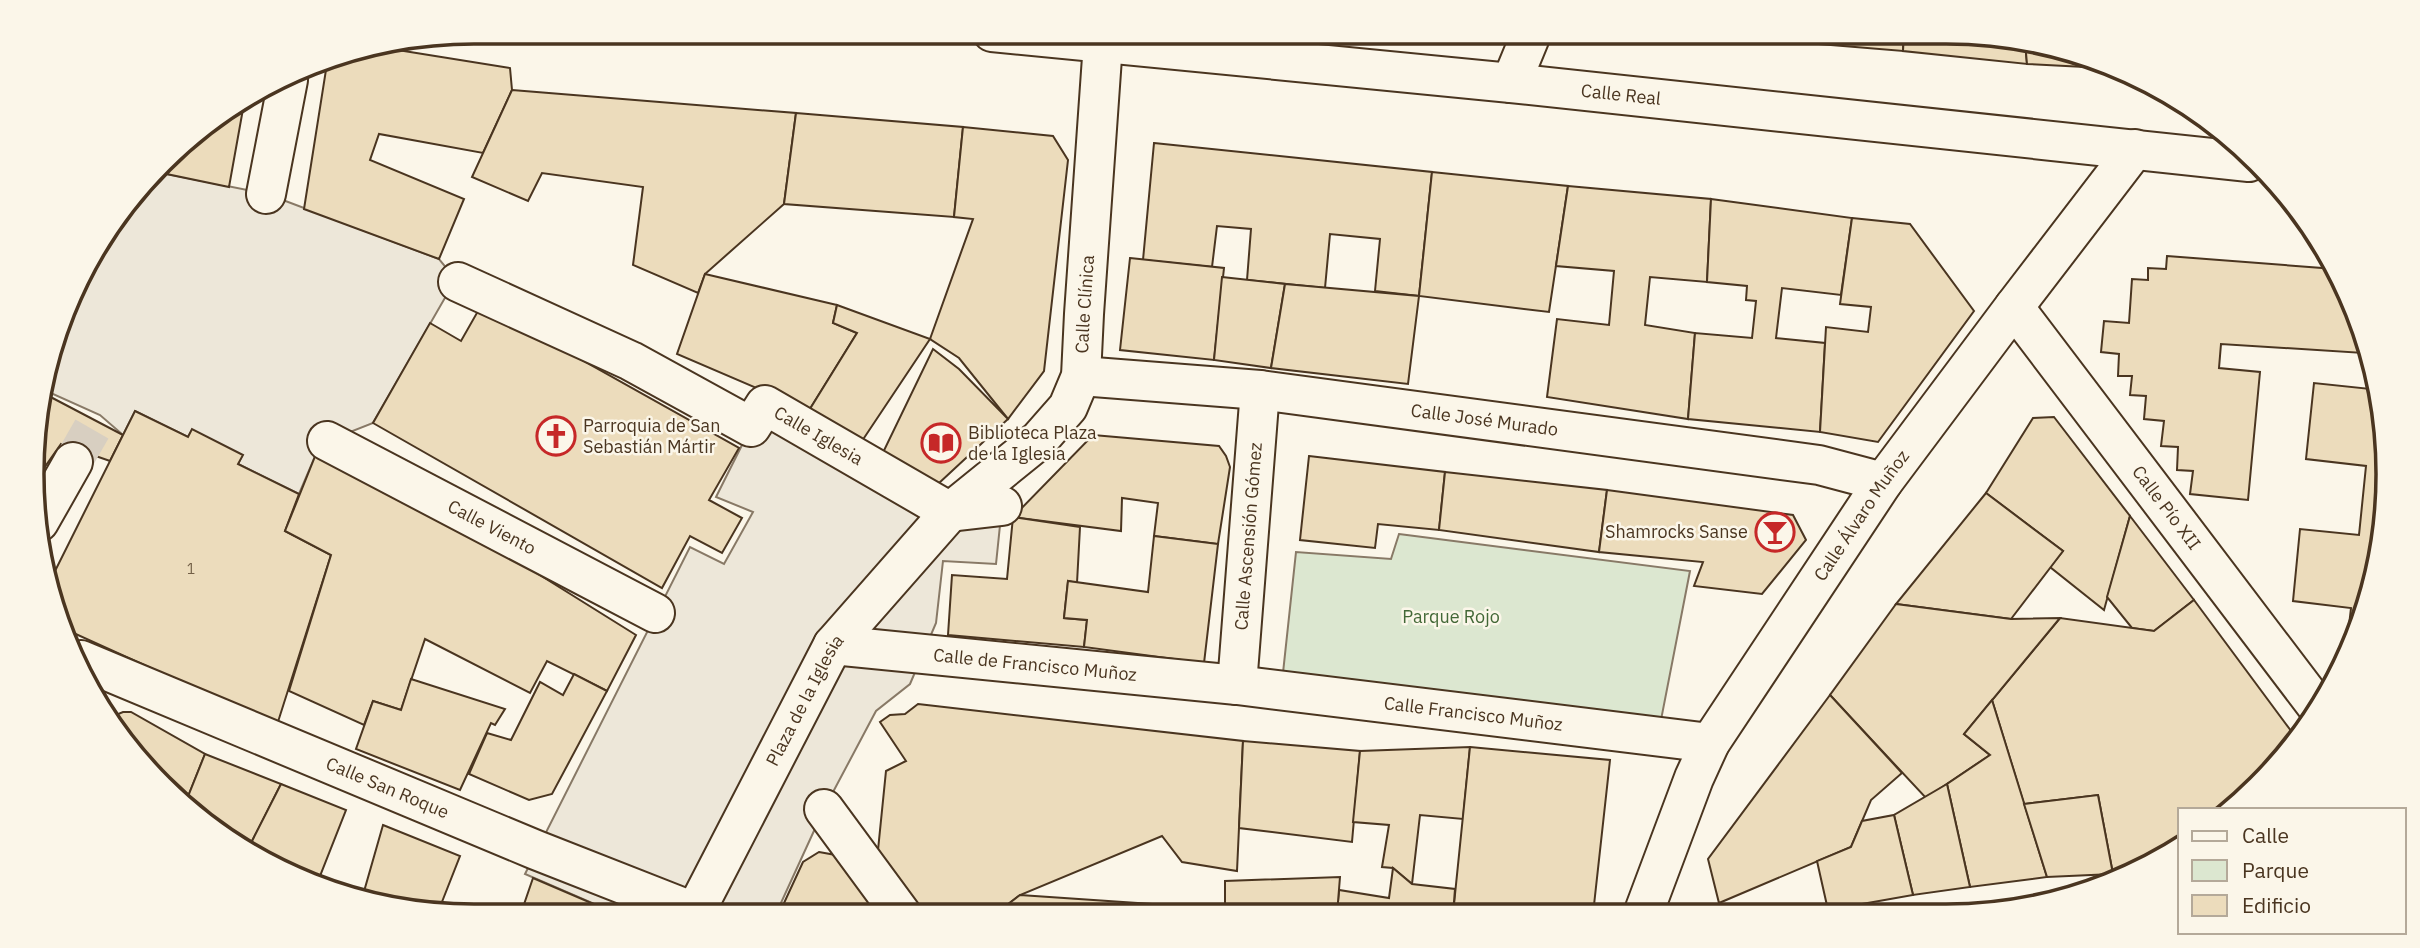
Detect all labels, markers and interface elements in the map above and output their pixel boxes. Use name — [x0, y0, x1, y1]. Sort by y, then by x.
street label: Calle Real — [1580, 79, 1662, 110]
street label: Calle Clínica — [1070, 254, 1099, 354]
street label: Calle José Murado — [1409, 398, 1560, 441]
street label: Calle Iglesia — [770, 401, 868, 470]
place label: Parroquia de San Sebastián Mártir — [583, 414, 720, 458]
church icon: Parroquia de San Sebastián Mártir — [535, 415, 577, 457]
place label: Biblioteca Plaza de la Iglesia — [968, 421, 1097, 465]
library icon: Biblioteca Plaza de la Iglesia — [920, 422, 962, 464]
street label: Calle Ascensión Gómez — [1229, 442, 1267, 631]
street label: Calle Álvaro Muñoz — [1809, 445, 1914, 585]
street label: Calle Pío XII — [2127, 461, 2206, 554]
street label: Calle Viento — [444, 494, 540, 560]
bar icon: Shamrocks Sanse — [1754, 511, 1796, 553]
place label: Shamrocks Sanse — [1605, 520, 1748, 543]
house number: 1 — [187, 560, 195, 578]
park label: Parque Rojo — [1402, 605, 1500, 628]
street label: Plaza de la Iglesia — [760, 629, 849, 770]
street label: Calle de Francisco Muñoz — [932, 643, 1138, 686]
street label: Calle Francisco Muñoz — [1383, 691, 1564, 736]
street label: Calle San Roque — [323, 752, 453, 823]
legend — [2178, 808, 2406, 934]
text: Calle — [2242, 821, 2289, 849]
text: Parque — [2242, 856, 2309, 884]
text: Edificio — [2242, 891, 2311, 919]

